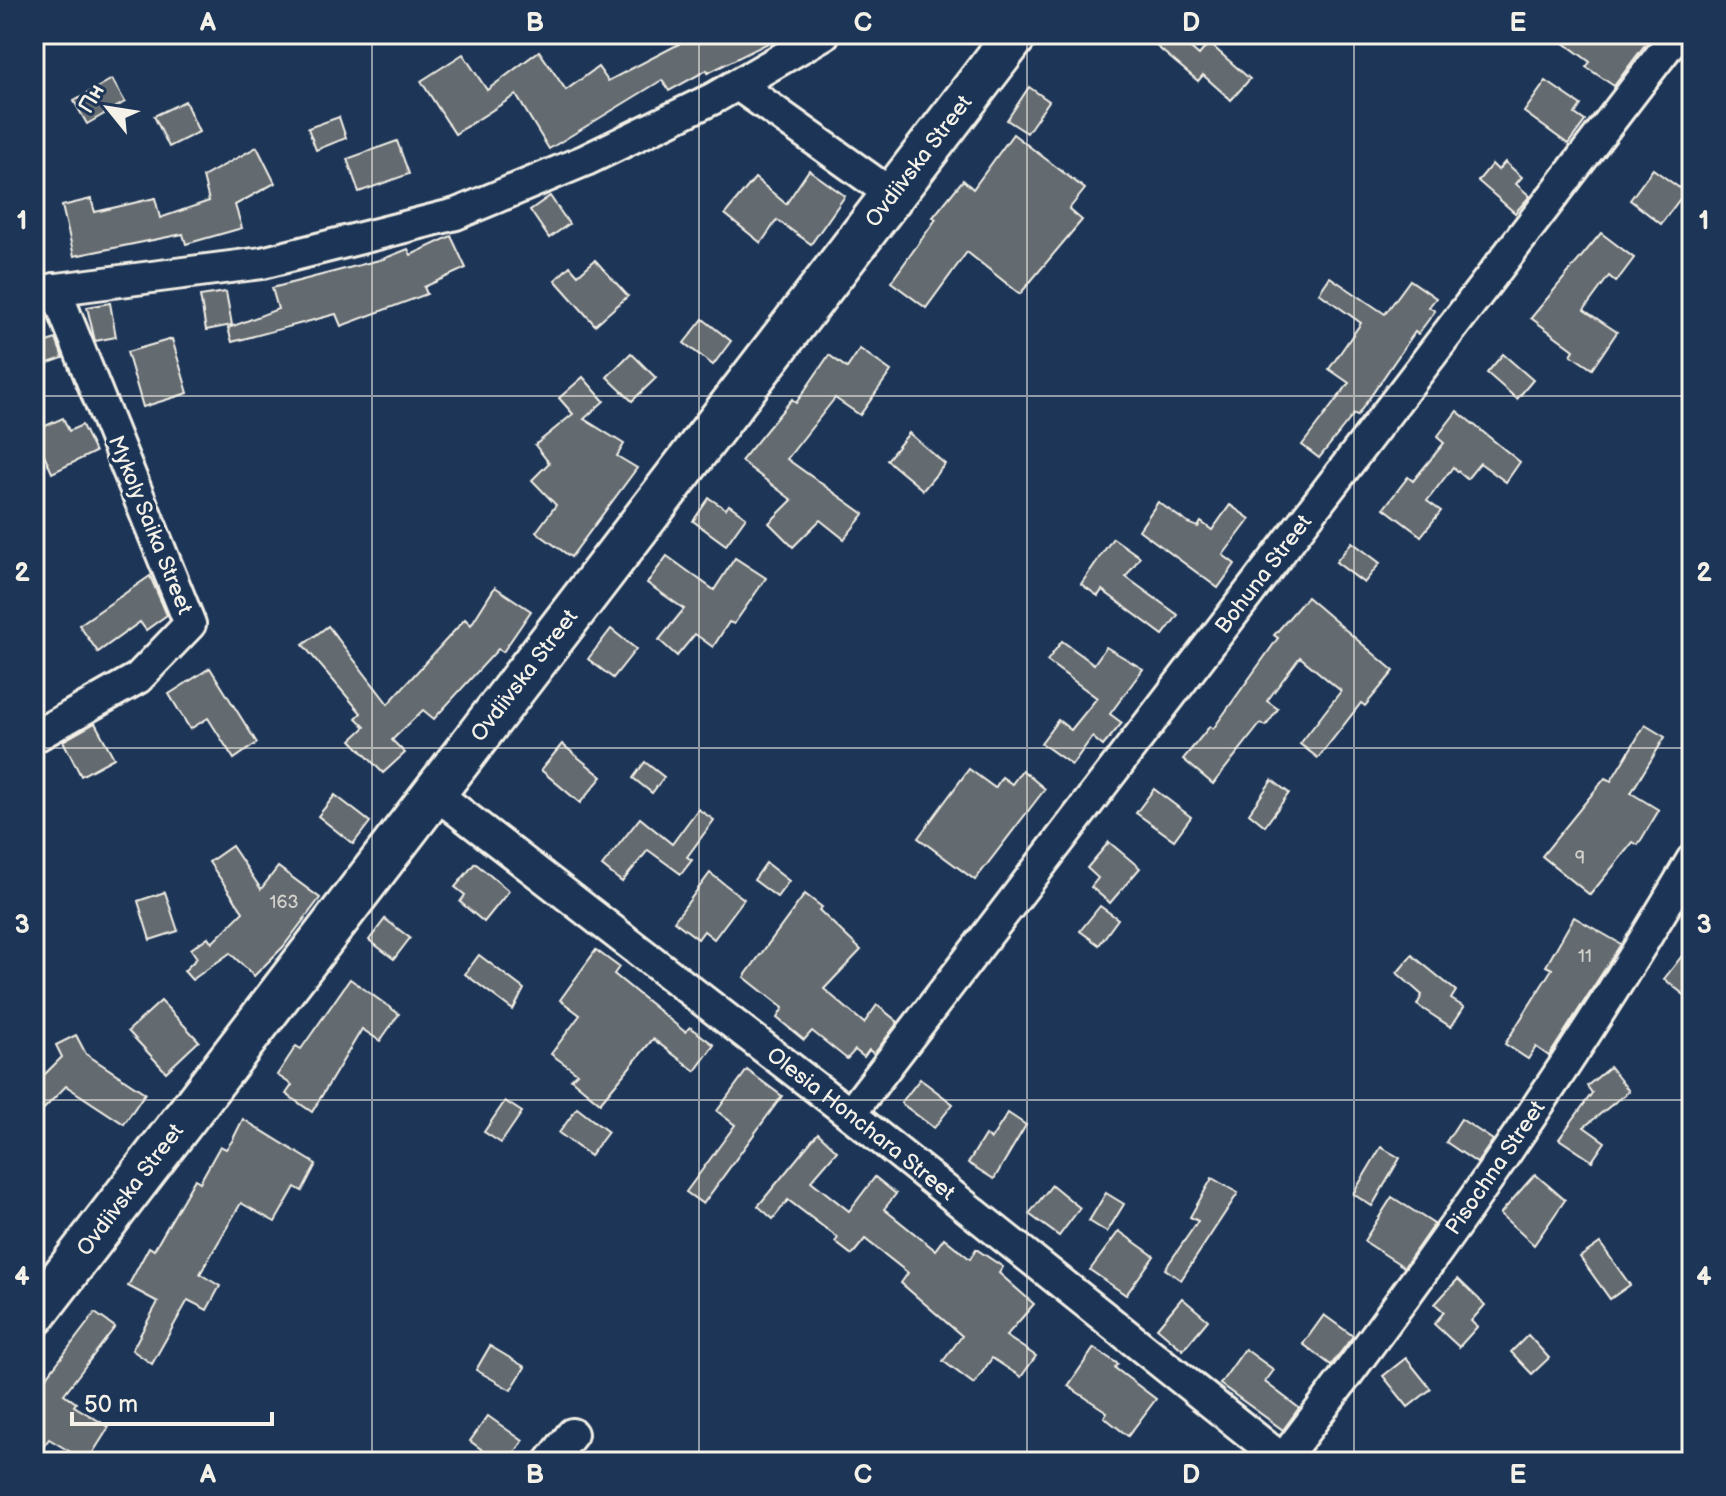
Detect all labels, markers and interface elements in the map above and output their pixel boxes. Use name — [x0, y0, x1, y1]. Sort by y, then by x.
text: A — [199, 8, 216, 39]
text: B — [526, 8, 544, 39]
text: C — [854, 8, 872, 39]
text: D — [1182, 8, 1200, 39]
text: E — [1510, 8, 1527, 39]
north arrow — [68, 68, 148, 148]
text: Пн — [73, 79, 111, 118]
street label: Ovdiivska Street — [859, 89, 978, 233]
text: 1 — [17, 206, 27, 237]
text: 1 — [1699, 206, 1709, 237]
street label: Mykoly Saika Street — [102, 432, 198, 619]
street label: Bohuna Street — [1209, 509, 1318, 639]
text: 2 — [14, 558, 30, 589]
text: 2 — [1696, 558, 1712, 589]
street label: Ovdiivska Street — [465, 604, 584, 747]
house number: 9 — [1575, 848, 1585, 869]
house number: 163 — [269, 892, 299, 913]
text: 3 — [14, 910, 30, 941]
text: 3 — [1696, 910, 1712, 941]
house number: 11 — [1578, 946, 1592, 967]
street label: Olesia Honchara Street — [762, 1041, 961, 1206]
street label: Pisochna Street — [1439, 1095, 1551, 1240]
street label: Ovdiivska Street — [71, 1118, 190, 1261]
text: 4 — [14, 1262, 30, 1293]
text: 4 — [1696, 1262, 1712, 1293]
scale bar — [72, 1376, 272, 1426]
text: 50 m — [84, 1390, 138, 1419]
text: A — [199, 1460, 216, 1491]
text: B — [526, 1460, 544, 1491]
text: C — [854, 1460, 872, 1491]
text: D — [1182, 1460, 1200, 1491]
text: E — [1510, 1460, 1527, 1491]

